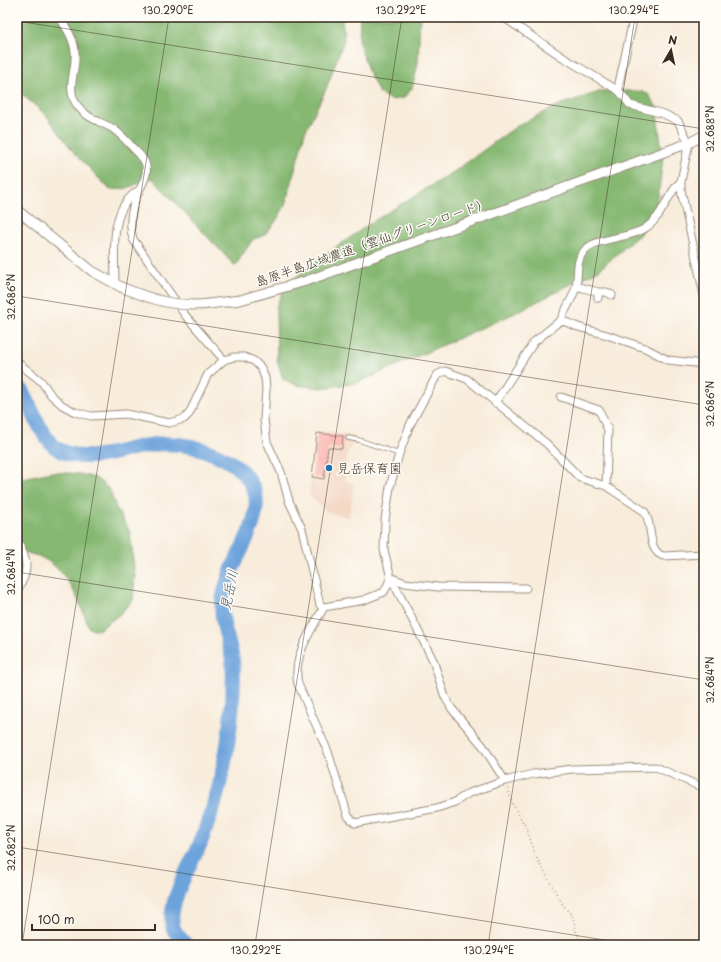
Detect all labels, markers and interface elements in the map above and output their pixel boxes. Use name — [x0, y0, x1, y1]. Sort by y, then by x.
text: 130.290°E — [142, 2, 194, 17]
text: 130.292°E — [376, 2, 426, 17]
text: 130.294°E — [609, 2, 659, 17]
north arrow — [651, 30, 691, 70]
text: N — [667, 31, 679, 49]
text: 32.688°N — [702, 105, 717, 152]
street label: 島原半島広域農道（雲仙グリーンロード） — [252, 192, 491, 291]
text: 32.686°N — [3, 274, 18, 320]
text: 32.686°N — [702, 381, 717, 427]
place label: 見岳保育園 — [337, 458, 402, 477]
marker: 見岳保育園 — [324, 463, 334, 473]
text: 32.684°N — [3, 548, 18, 595]
water label: 見岳川 — [214, 567, 243, 613]
text: 32.684°N — [702, 656, 717, 703]
text: 32.682°N — [3, 824, 18, 872]
scale bar — [32, 906, 155, 932]
text: 100 m — [38, 910, 75, 928]
text: 130.292°E — [231, 942, 281, 957]
text: 130.294°E — [464, 942, 514, 957]

